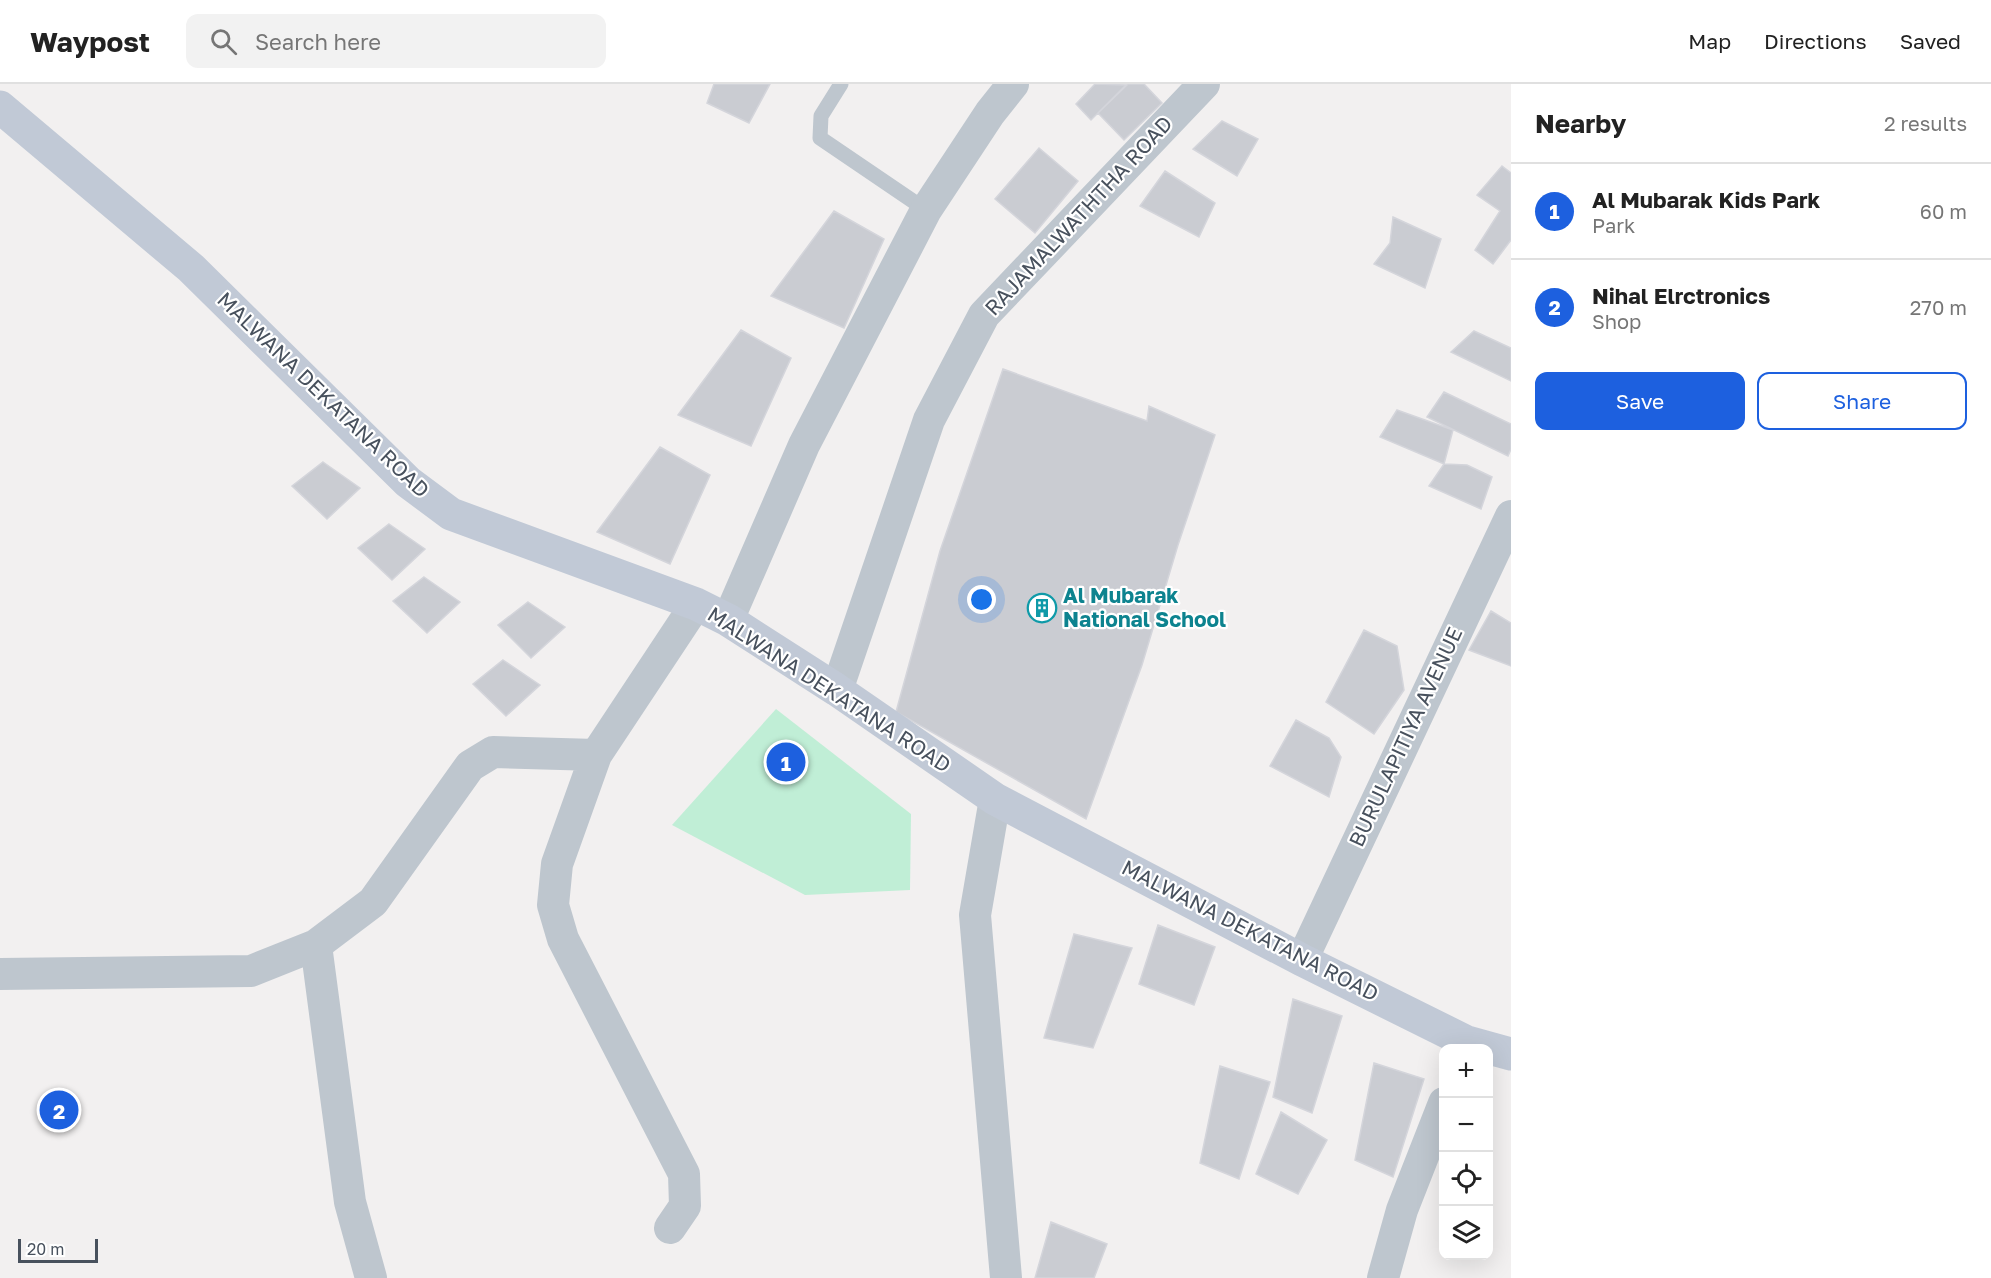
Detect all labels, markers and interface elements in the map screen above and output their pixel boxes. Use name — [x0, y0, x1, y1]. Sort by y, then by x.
search box — [186, 14, 606, 68]
text: Waypost — [30, 25, 150, 58]
icon: search — [207, 25, 240, 58]
text: Search here — [255, 28, 381, 55]
text: Map — [1688, 28, 1731, 54]
text: Directions — [1764, 28, 1867, 54]
text: Saved — [1900, 28, 1961, 54]
text: Nearby — [1535, 108, 1626, 139]
street label: RAJAMALWATHTHA ROAD — [979, 110, 1178, 320]
text: 2 results — [1884, 111, 1967, 135]
text: Al Mubarak Kids Park — [1592, 186, 1820, 213]
text: 1 — [1549, 199, 1560, 223]
text: 60 m — [1920, 199, 1967, 223]
text: Park — [1592, 213, 1635, 237]
text: Nihal Elrctronics — [1592, 282, 1770, 309]
street label: MALWANA DEKATANA ROAD — [212, 286, 435, 503]
text: 2 — [1548, 295, 1561, 319]
text: 270 m — [1910, 295, 1967, 319]
text: Shop — [1592, 309, 1641, 333]
button: Save — [1535, 372, 1745, 430]
button: Share — [1757, 372, 1967, 430]
place label: Al Mubarak National School — [1063, 582, 1226, 632]
your location — [967, 585, 996, 614]
building icon: Al Mubarak National School — [1026, 592, 1058, 624]
street label: MALWANA DEKATANA ROAD — [703, 601, 956, 778]
street label: BURULAPITIYA AVENUE — [1343, 623, 1467, 850]
pin: 1 — [766, 740, 806, 784]
street label: MALWANA DEKATANA ROAD — [1118, 854, 1383, 1006]
map controls — [1439, 1044, 1493, 1260]
button: + — [1439, 1044, 1493, 1098]
pin: 2 — [40, 1088, 78, 1132]
button: − — [1439, 1098, 1493, 1152]
button: locate — [1439, 1152, 1493, 1206]
button: layers — [1439, 1206, 1493, 1260]
scale bar — [18, 1236, 98, 1264]
text: 20 m — [27, 1239, 64, 1259]

